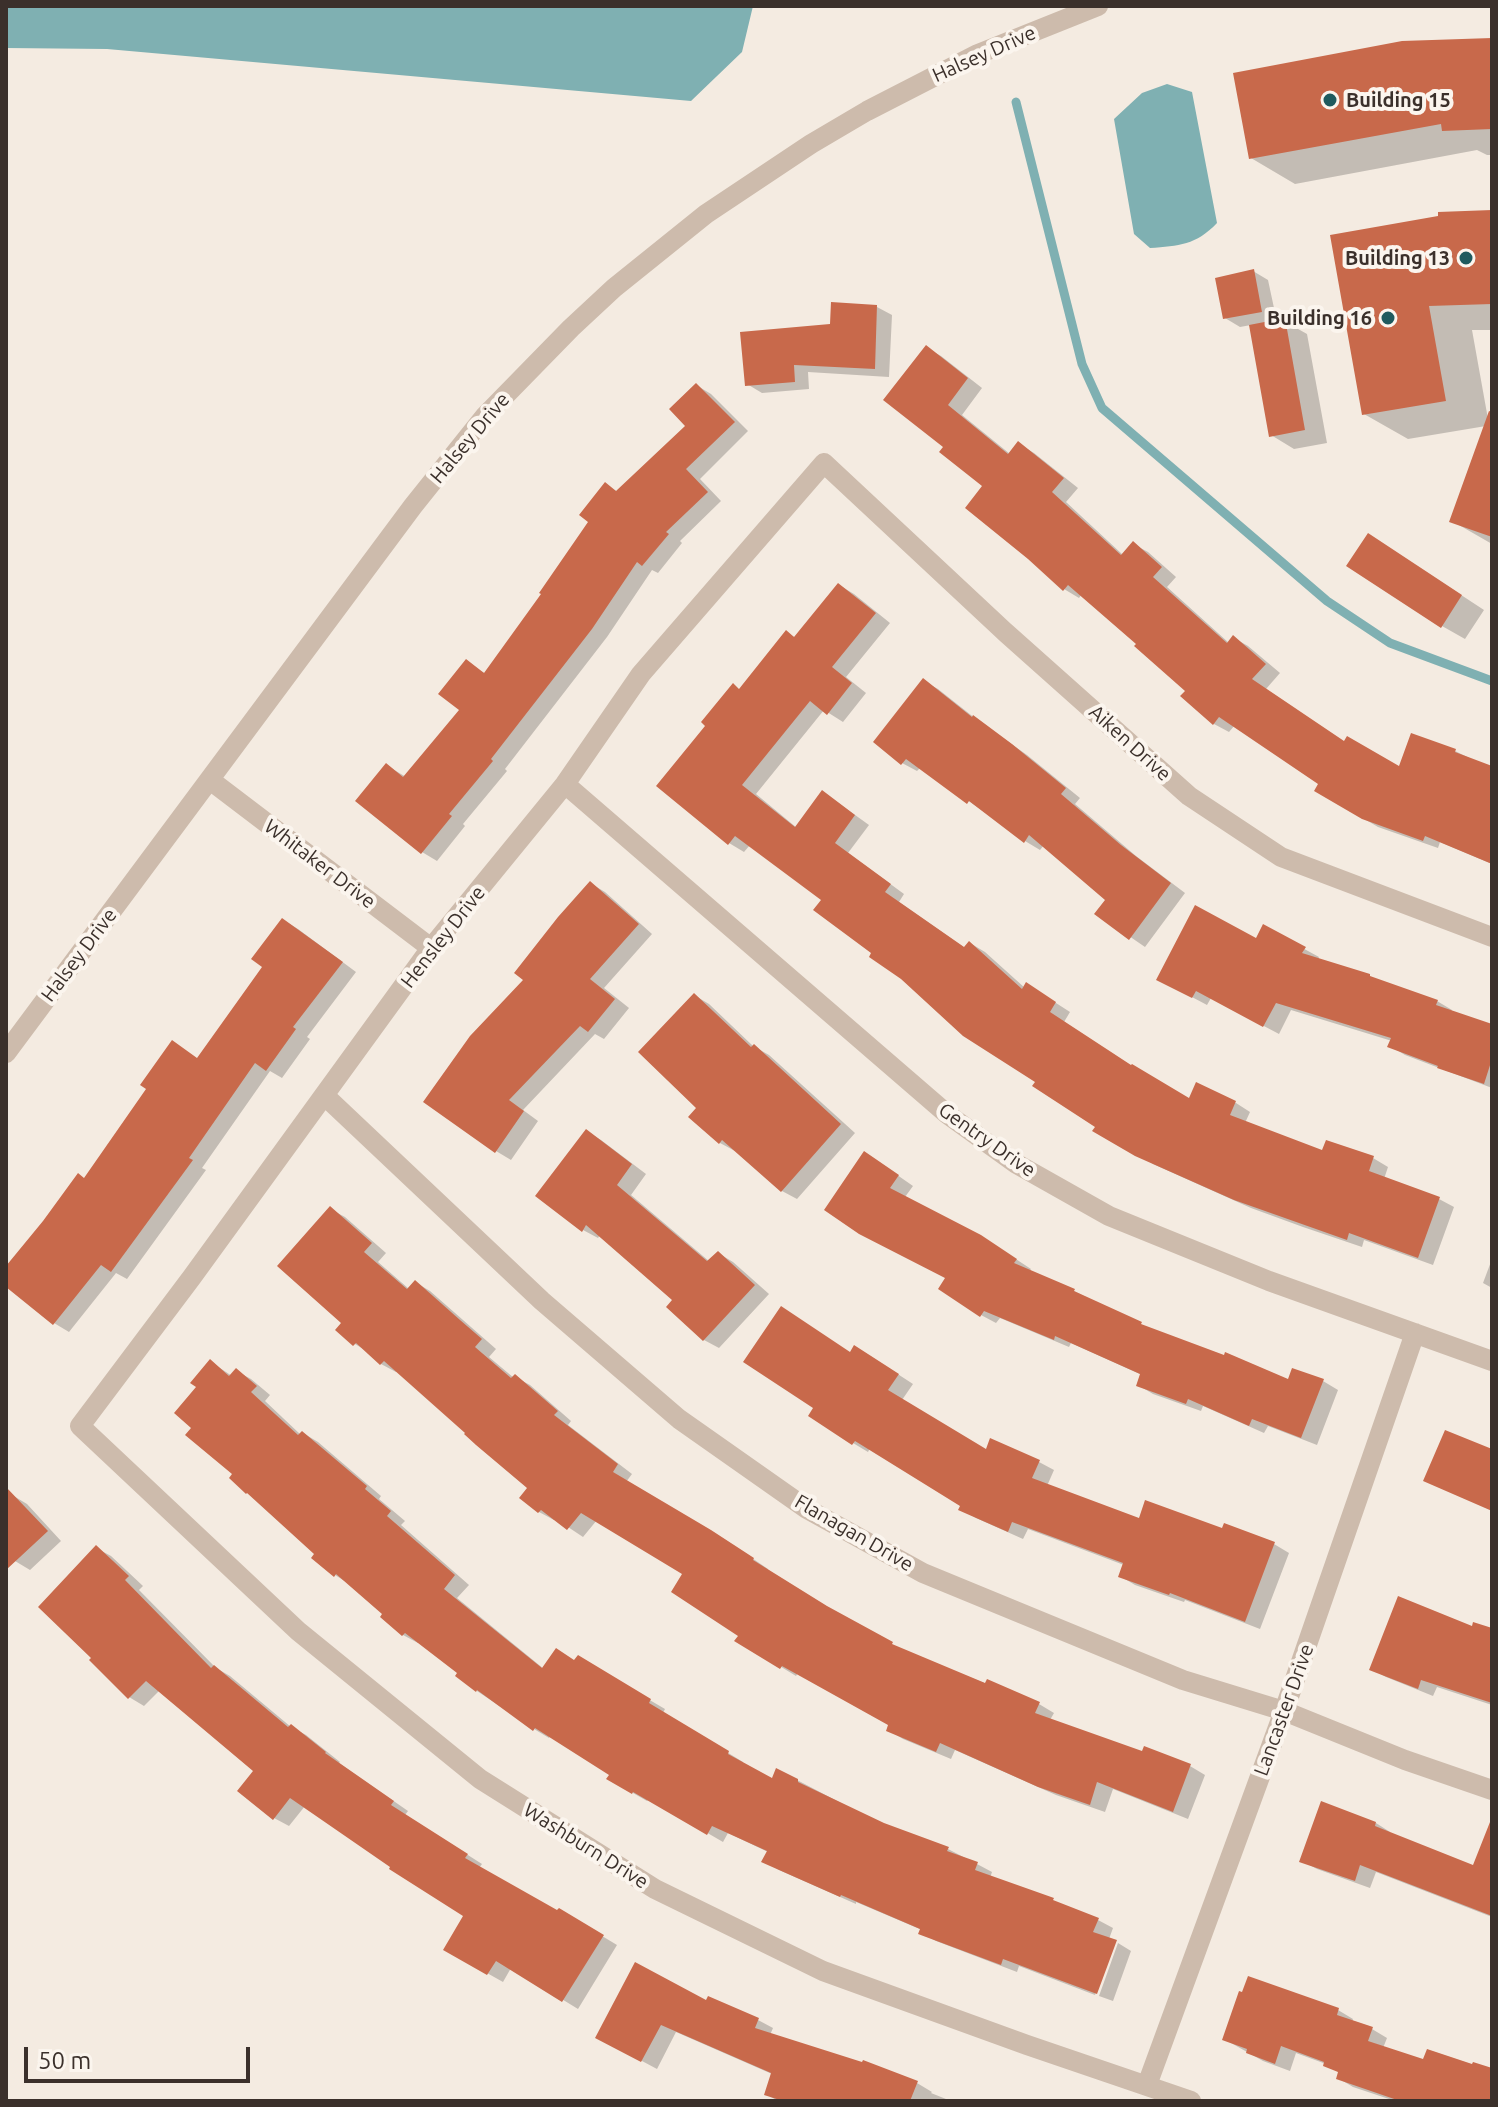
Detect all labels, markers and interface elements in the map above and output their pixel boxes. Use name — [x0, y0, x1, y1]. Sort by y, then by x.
street label: Halsey Drive — [929, 21, 1039, 87]
place label: Building 15 — [1346, 88, 1451, 112]
marker: Building 15 — [1321, 91, 1339, 109]
place label: Building 13 — [1345, 246, 1450, 270]
marker: Building 13 — [1457, 249, 1475, 267]
place label: Building 16 — [1267, 306, 1372, 330]
marker: Building 16 — [1379, 309, 1397, 327]
street label: Halsey Drive — [425, 388, 515, 488]
street label: Aiken Drive — [1084, 700, 1176, 786]
street label: Whitaker Drive — [260, 814, 380, 914]
street label: Hensley Drive — [396, 881, 490, 993]
street label: Halsey Drive — [36, 904, 122, 1006]
street label: Gentry Drive — [934, 1098, 1040, 1182]
street label: Flanagan Drive — [790, 1489, 918, 1577]
street label: Lancaster Drive — [1249, 1641, 1319, 1779]
street label: Washburn Drive — [519, 1798, 653, 1894]
scale bar — [28, 2031, 254, 2081]
text: 50 m — [38, 2047, 91, 2074]

